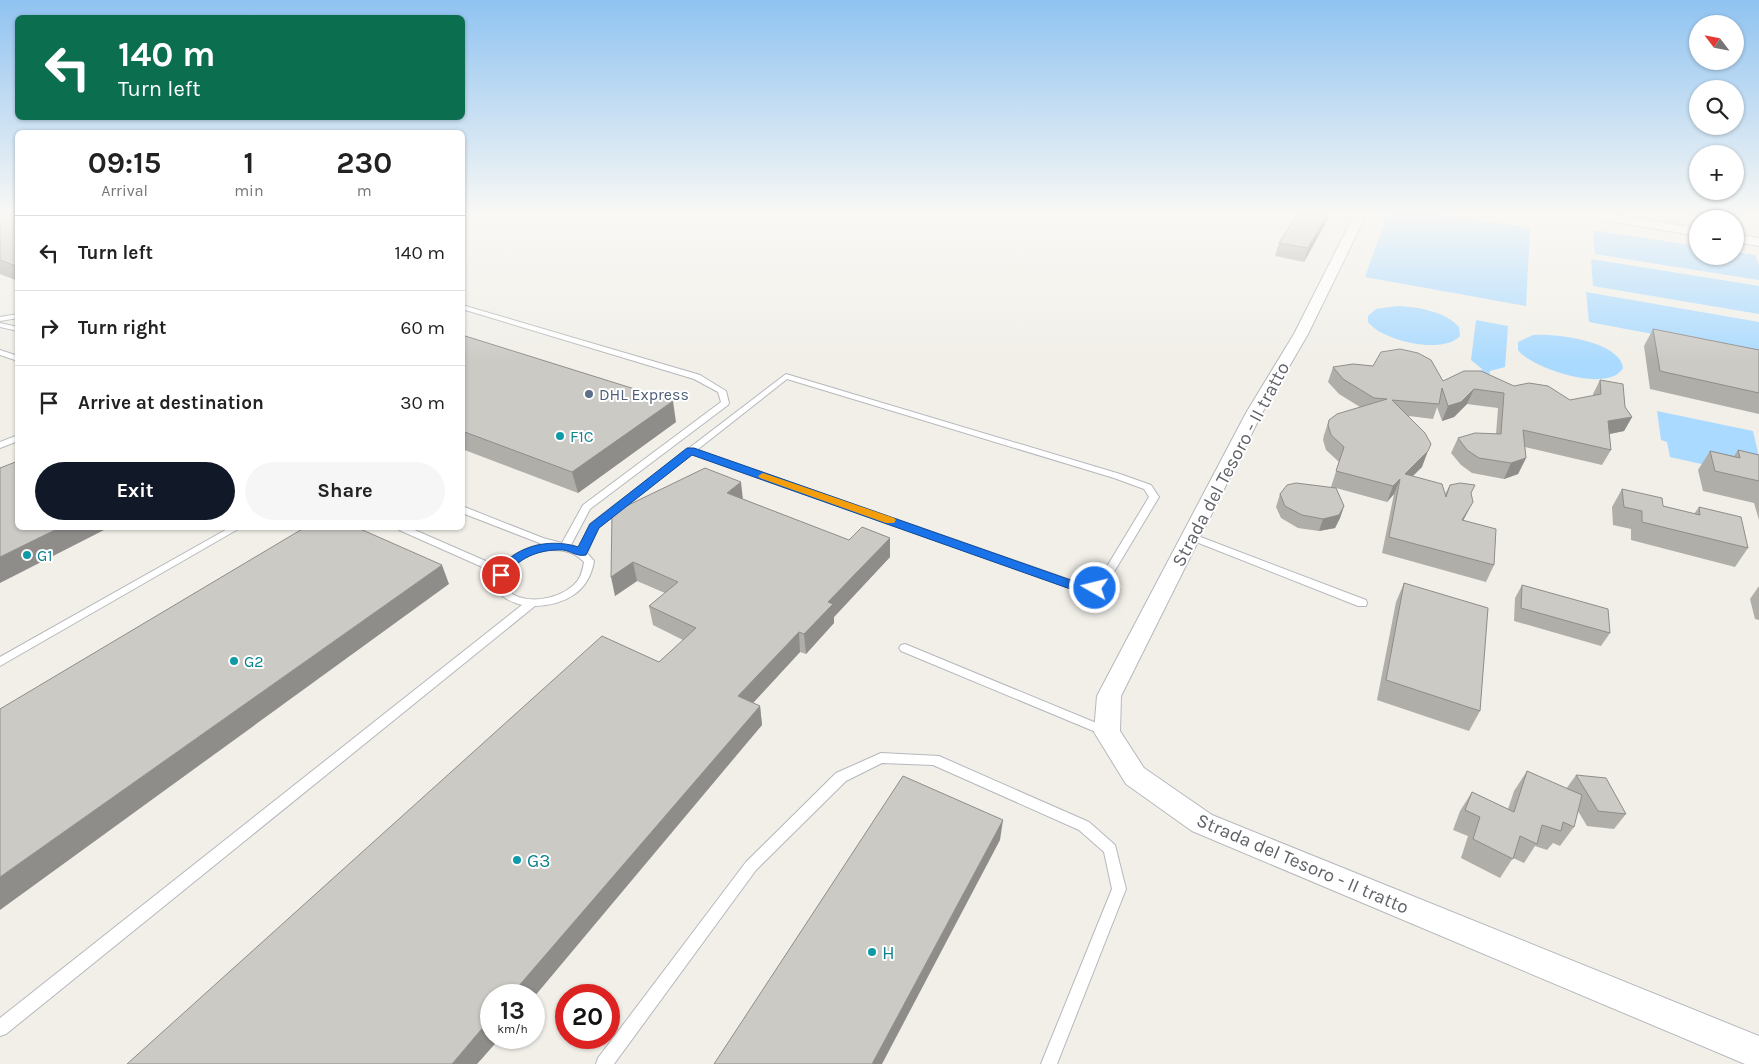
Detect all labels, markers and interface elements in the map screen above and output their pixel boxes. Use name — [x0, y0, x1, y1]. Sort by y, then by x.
north arrow — [1689, 15, 1744, 70]
map controls — [1689, 15, 1744, 265]
text: 140 m — [118, 34, 216, 75]
icon: left — [35, 35, 100, 100]
text: Turn left — [118, 76, 201, 102]
button: search — [1689, 80, 1744, 135]
text: 09:15 — [88, 145, 161, 181]
text: 1 — [243, 145, 254, 181]
text: 230 — [336, 145, 392, 181]
button: + — [1689, 145, 1744, 200]
text: Arrival — [101, 181, 148, 200]
text: min — [234, 181, 264, 200]
text: m — [357, 181, 372, 200]
button: − — [1689, 210, 1744, 265]
icon: left — [35, 239, 63, 267]
text: Turn left — [78, 242, 153, 264]
text: 140 m — [395, 242, 445, 264]
icon: right — [35, 314, 63, 342]
text: Turn right — [78, 317, 167, 339]
text: 60 m — [401, 317, 445, 339]
street label: Strada del Tesoro - II tratto — [1168, 358, 1294, 570]
place label: DHL Express — [599, 385, 689, 404]
marker: DHL Express — [583, 388, 595, 400]
icon: arrive — [35, 389, 63, 417]
text: Arrive at destination — [78, 392, 264, 414]
text: 30 m — [400, 392, 445, 414]
place label: F1C — [570, 427, 594, 446]
marker: F1C — [554, 430, 566, 442]
button: Exit — [35, 462, 235, 520]
button: Share — [245, 462, 445, 520]
place label: G1 — [37, 546, 53, 565]
marker: G1 — [21, 549, 33, 561]
pin — [480, 554, 522, 596]
icon: arrive — [487, 561, 515, 589]
position arrow — [1068, 561, 1120, 613]
place label: G2 — [244, 652, 264, 671]
marker: G2 — [228, 655, 240, 667]
street label: Strada del Tesoro - II tratto — [1193, 809, 1412, 919]
place label: G3 — [527, 850, 550, 872]
marker: G3 — [511, 854, 523, 866]
place label: H — [882, 942, 895, 964]
marker: H — [866, 946, 878, 958]
speed limit sign: 20 — [555, 984, 620, 1049]
text: 13 — [500, 996, 525, 1025]
text: km/h — [497, 1022, 528, 1036]

